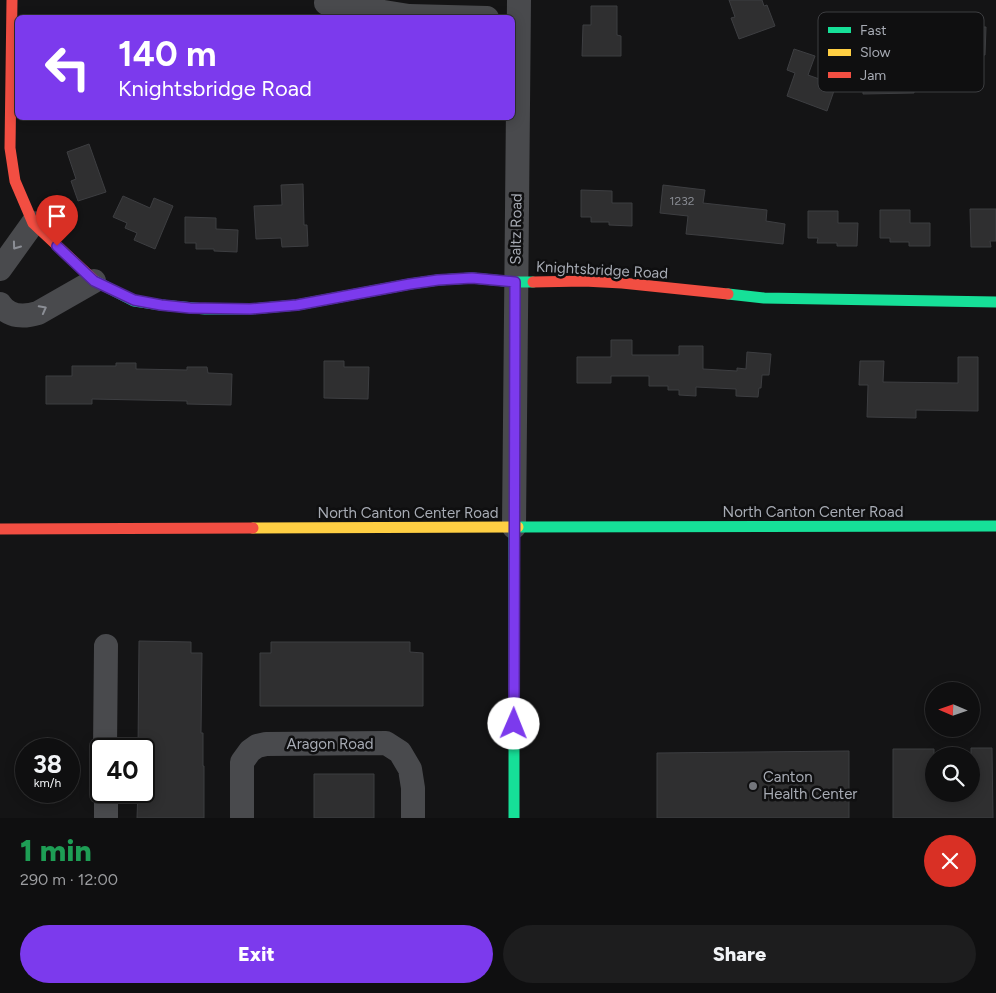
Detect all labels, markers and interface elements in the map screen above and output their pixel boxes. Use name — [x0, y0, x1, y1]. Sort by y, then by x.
legend — [818, 12, 984, 92]
text: Fast — [860, 22, 886, 39]
text: 140 m — [118, 33, 216, 75]
icon: left — [35, 35, 100, 100]
text: Slow — [860, 44, 891, 61]
text: Jam — [860, 67, 886, 84]
text: Knightsbridge Road — [118, 75, 312, 102]
street label: Saltz Road — [506, 193, 526, 265]
house number: 1232 — [670, 194, 694, 208]
pin — [36, 195, 78, 246]
icon: arrive — [43, 202, 71, 230]
one-way arrow — [14, 240, 22, 249]
street label: Knightsbridge Road — [536, 258, 668, 282]
one-way arrow — [38, 306, 47, 316]
street label: North Canton Center Road — [723, 503, 903, 521]
street label: North Canton Center Road — [318, 504, 498, 522]
north arrow — [925, 682, 980, 738]
map controls — [925, 682, 980, 802]
position arrow — [487, 697, 539, 749]
street label: Aragon Road — [287, 735, 374, 753]
speed limit sign: 40 — [90, 738, 155, 803]
button: search — [925, 747, 980, 802]
text: 38 — [33, 749, 62, 779]
place label: Canton Health Center — [763, 768, 857, 803]
text: km/h — [34, 776, 61, 790]
marker: Canton Health Center — [747, 780, 759, 792]
text: 1 min — [20, 832, 92, 869]
button: close — [924, 835, 976, 887]
text: 290 m · 12:00 — [20, 870, 118, 889]
button: Exit — [20, 925, 493, 983]
button: Share — [503, 925, 976, 983]

